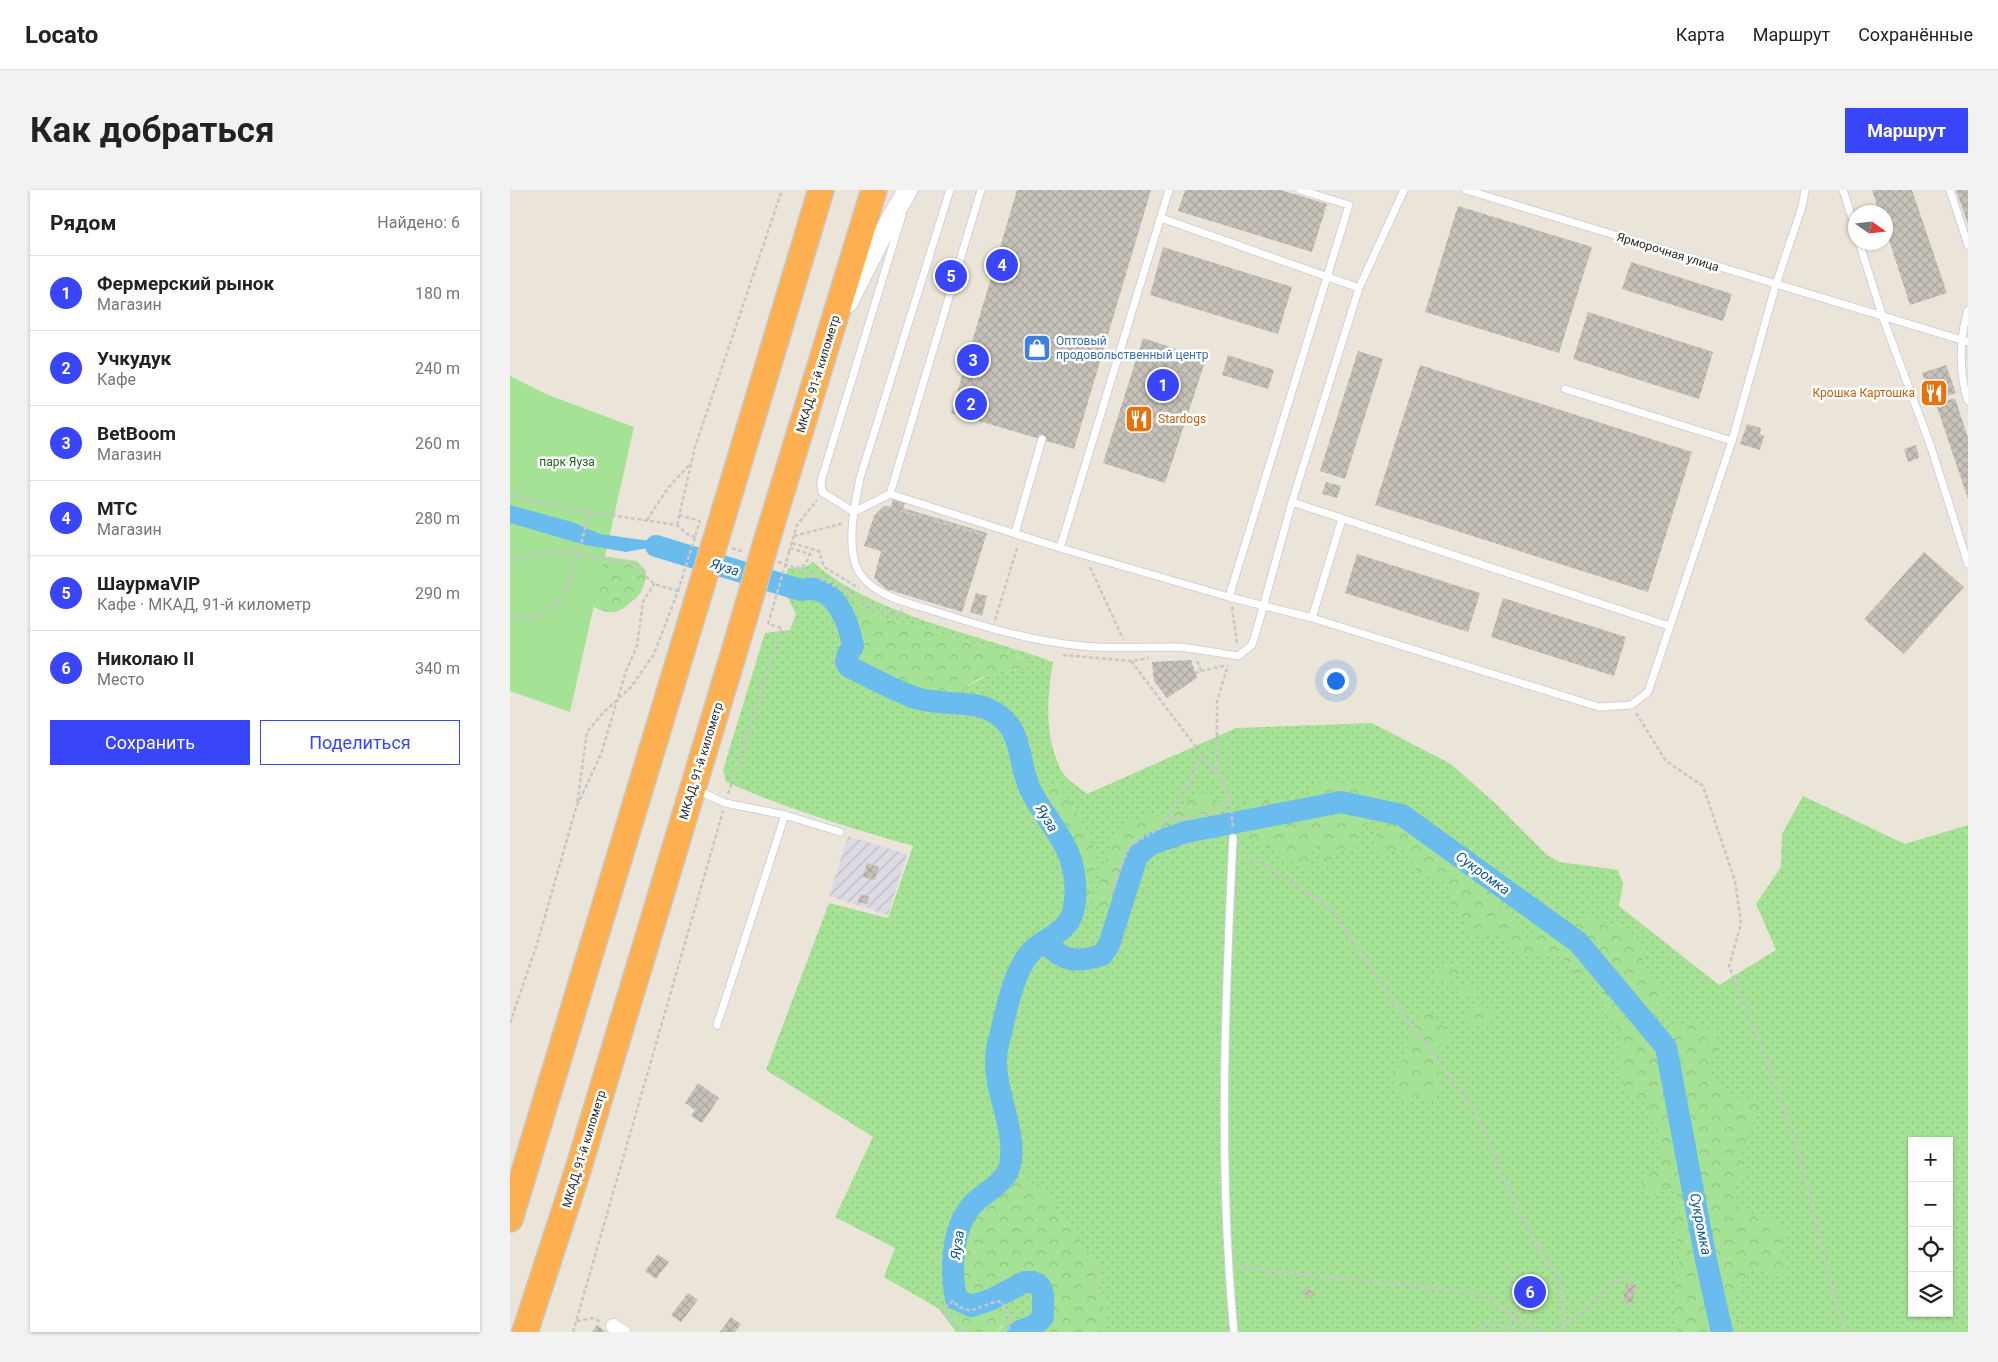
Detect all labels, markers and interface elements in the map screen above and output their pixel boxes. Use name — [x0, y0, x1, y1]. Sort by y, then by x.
text: Locato — [25, 21, 98, 49]
text: Карта — [1676, 24, 1725, 45]
text: Маршрут — [1753, 24, 1830, 45]
text: Сохранённые — [1858, 24, 1973, 45]
button: Маршрут — [1845, 108, 1968, 153]
text: Как добраться — [30, 110, 275, 151]
north arrow — [1848, 205, 1893, 250]
text: Рядом — [50, 211, 116, 235]
text: Найдено: 6 — [377, 213, 460, 232]
street label: Ярморочная улица — [1615, 230, 1721, 274]
pin: 4 — [986, 246, 1018, 284]
pin: 5 — [935, 257, 967, 295]
text: Фермерский рынок — [97, 272, 274, 295]
text: 1 — [61, 284, 71, 303]
text: 180 m — [415, 284, 460, 303]
text: Магазин — [97, 295, 162, 314]
street label: МКАД, 91-й километр — [793, 313, 843, 434]
shop icon: Оптовый продовольственный центр — [1022, 333, 1052, 363]
place label: Оптовый продовольственный центр — [1056, 334, 1209, 362]
pin: 3 — [957, 341, 989, 379]
text: Учкудук — [97, 347, 171, 370]
text: 2 — [61, 359, 71, 378]
text: 240 m — [415, 359, 460, 378]
pin: 1 — [1147, 366, 1179, 404]
text: Кафе — [97, 370, 136, 389]
restaurant icon: Крошка Картошка — [1919, 378, 1949, 408]
pin: 2 — [955, 385, 987, 423]
place label: Крошка Картошка — [1813, 386, 1915, 400]
restaurant icon: Stardogs — [1124, 404, 1154, 434]
place label: Stardogs — [1158, 412, 1206, 426]
text: BetBoom — [97, 422, 176, 445]
text: 3 — [61, 434, 71, 453]
text: 260 m — [415, 434, 460, 453]
text: Магазин — [97, 445, 162, 464]
park label: парк Яуза — [539, 455, 595, 469]
text: МТС — [97, 497, 137, 520]
text: 4 — [61, 509, 71, 528]
text: 280 m — [415, 509, 460, 528]
text: Магазин — [97, 520, 162, 539]
water label: Яуза — [708, 555, 741, 579]
text: ШаурмаVIP — [97, 572, 200, 595]
text: 5 — [61, 584, 71, 603]
text: 290 m — [415, 584, 460, 603]
text: Кафе · МКАД, 91-й километр — [97, 595, 311, 614]
text: Николаю II — [97, 647, 194, 670]
text: 6 — [61, 659, 71, 678]
text: 340 m — [415, 659, 460, 678]
your location — [1323, 668, 1349, 694]
text: Место — [97, 670, 144, 689]
street label: МКАД, 91-й километр — [676, 700, 726, 821]
button: Сохранить — [50, 720, 250, 765]
button: Поделиться — [260, 720, 460, 765]
water label: Яуза — [1032, 800, 1061, 835]
water label: Сукромка — [1453, 848, 1513, 898]
street label: МКАД, 91-й километр — [559, 1088, 609, 1209]
map controls — [1908, 1137, 1953, 1317]
button: + — [1908, 1137, 1953, 1182]
button: − — [1908, 1182, 1953, 1227]
water label: Сукромка — [1687, 1192, 1715, 1256]
button: locate — [1908, 1227, 1953, 1272]
water label: Яуза — [947, 1229, 967, 1262]
button: layers — [1908, 1272, 1953, 1317]
pin: 6 — [1514, 1273, 1546, 1311]

